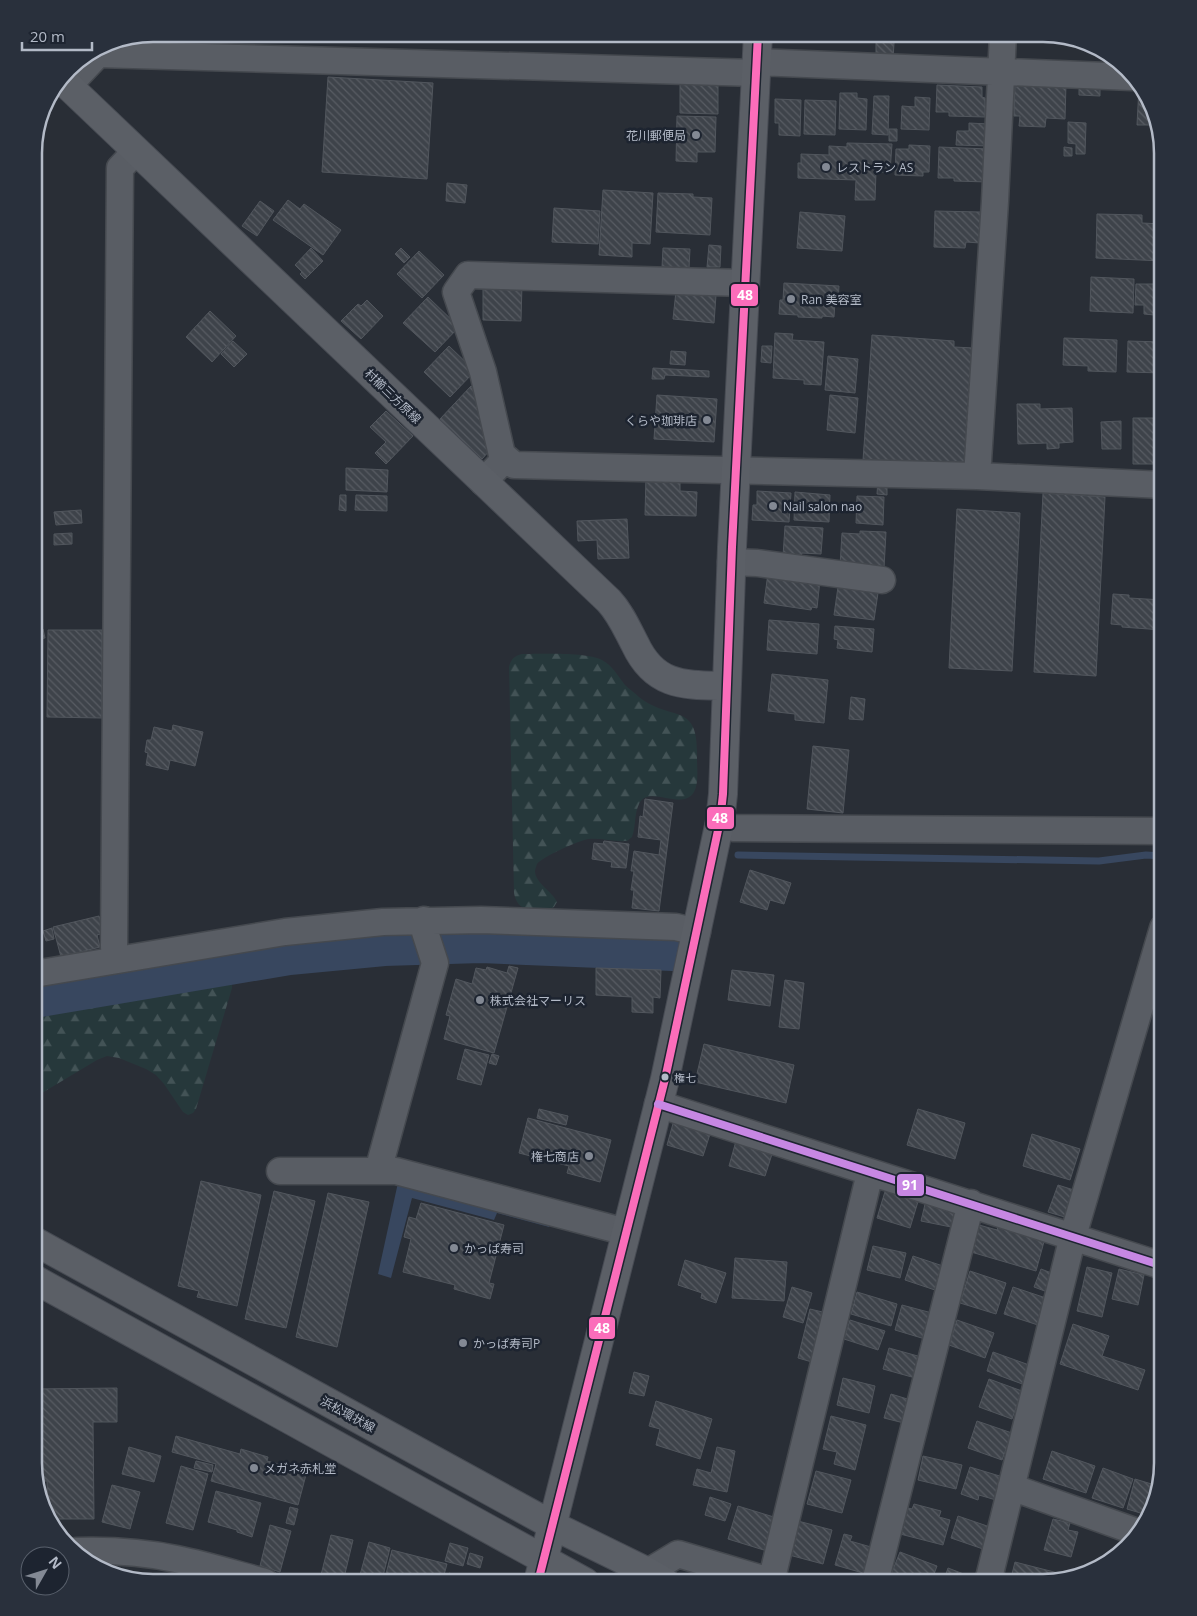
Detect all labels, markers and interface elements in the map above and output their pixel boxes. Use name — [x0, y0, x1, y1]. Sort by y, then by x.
scale bar — [22, 20, 92, 52]
text: 20 m — [30, 26, 65, 46]
place label: 花川郵便局 — [626, 127, 686, 144]
marker: 花川郵便局 — [690, 129, 702, 141]
place label: レストラン AS — [836, 159, 913, 176]
marker: レストラン AS — [820, 161, 832, 173]
line badge: 48 — [730, 283, 759, 307]
text: 48 — [737, 285, 753, 304]
place label: Ran 美容室 — [801, 291, 862, 308]
marker: Ran 美容室 — [785, 293, 797, 305]
street label: 村櫛三方原線 — [361, 365, 425, 427]
place label: くらや珈琲店 — [625, 412, 697, 429]
marker: くらや珈琲店 — [701, 414, 713, 426]
place label: Nail salon nao — [783, 498, 862, 515]
marker: Nail salon nao — [767, 500, 779, 512]
line badge: 48 — [706, 806, 735, 830]
text: 48 — [712, 808, 728, 827]
place label: 株式会社マーリス — [490, 992, 586, 1009]
marker: 株式会社マーリス — [474, 994, 486, 1006]
place label: 権七 — [674, 1070, 696, 1085]
marker: 権七 — [660, 1072, 670, 1082]
place label: 権七商店 — [531, 1148, 579, 1165]
marker: 権七商店 — [583, 1150, 595, 1162]
line badge: 91 — [896, 1173, 925, 1197]
text: 91 — [902, 1175, 918, 1194]
place label: かっぱ寿司 — [464, 1240, 524, 1257]
marker: かっぱ寿司 — [448, 1242, 460, 1254]
line badge: 48 — [588, 1316, 616, 1340]
text: 48 — [594, 1318, 610, 1337]
place label: かっぱ寿司P — [473, 1335, 540, 1352]
marker: かっぱ寿司P — [457, 1337, 469, 1349]
street label: 浜松環状線 — [318, 1392, 378, 1436]
place label: メガネ赤札堂 — [264, 1460, 336, 1477]
marker: メガネ赤札堂 — [248, 1462, 260, 1474]
north arrow — [20, 1546, 70, 1596]
text: N — [45, 1552, 66, 1573]

